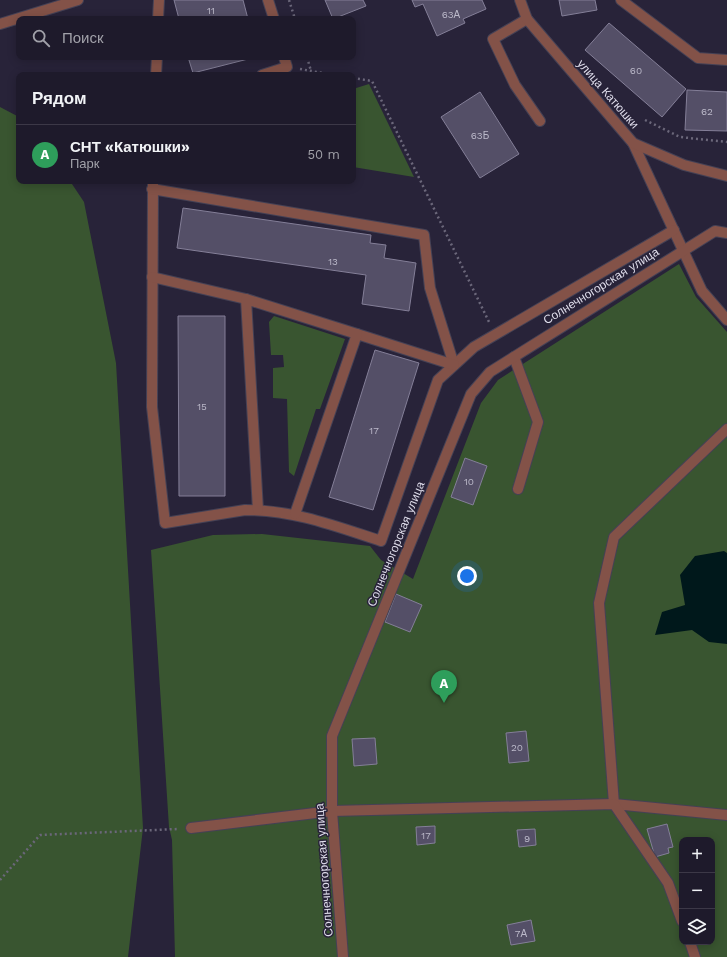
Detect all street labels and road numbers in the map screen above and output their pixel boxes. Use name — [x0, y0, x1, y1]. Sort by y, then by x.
street label: улица Катюшки — [574, 57, 642, 131]
street label: Солнечногорская улица — [541, 244, 662, 327]
street label: Солнечногорская улица — [364, 479, 428, 609]
street label: Солнечногорская улица — [312, 802, 336, 937]

